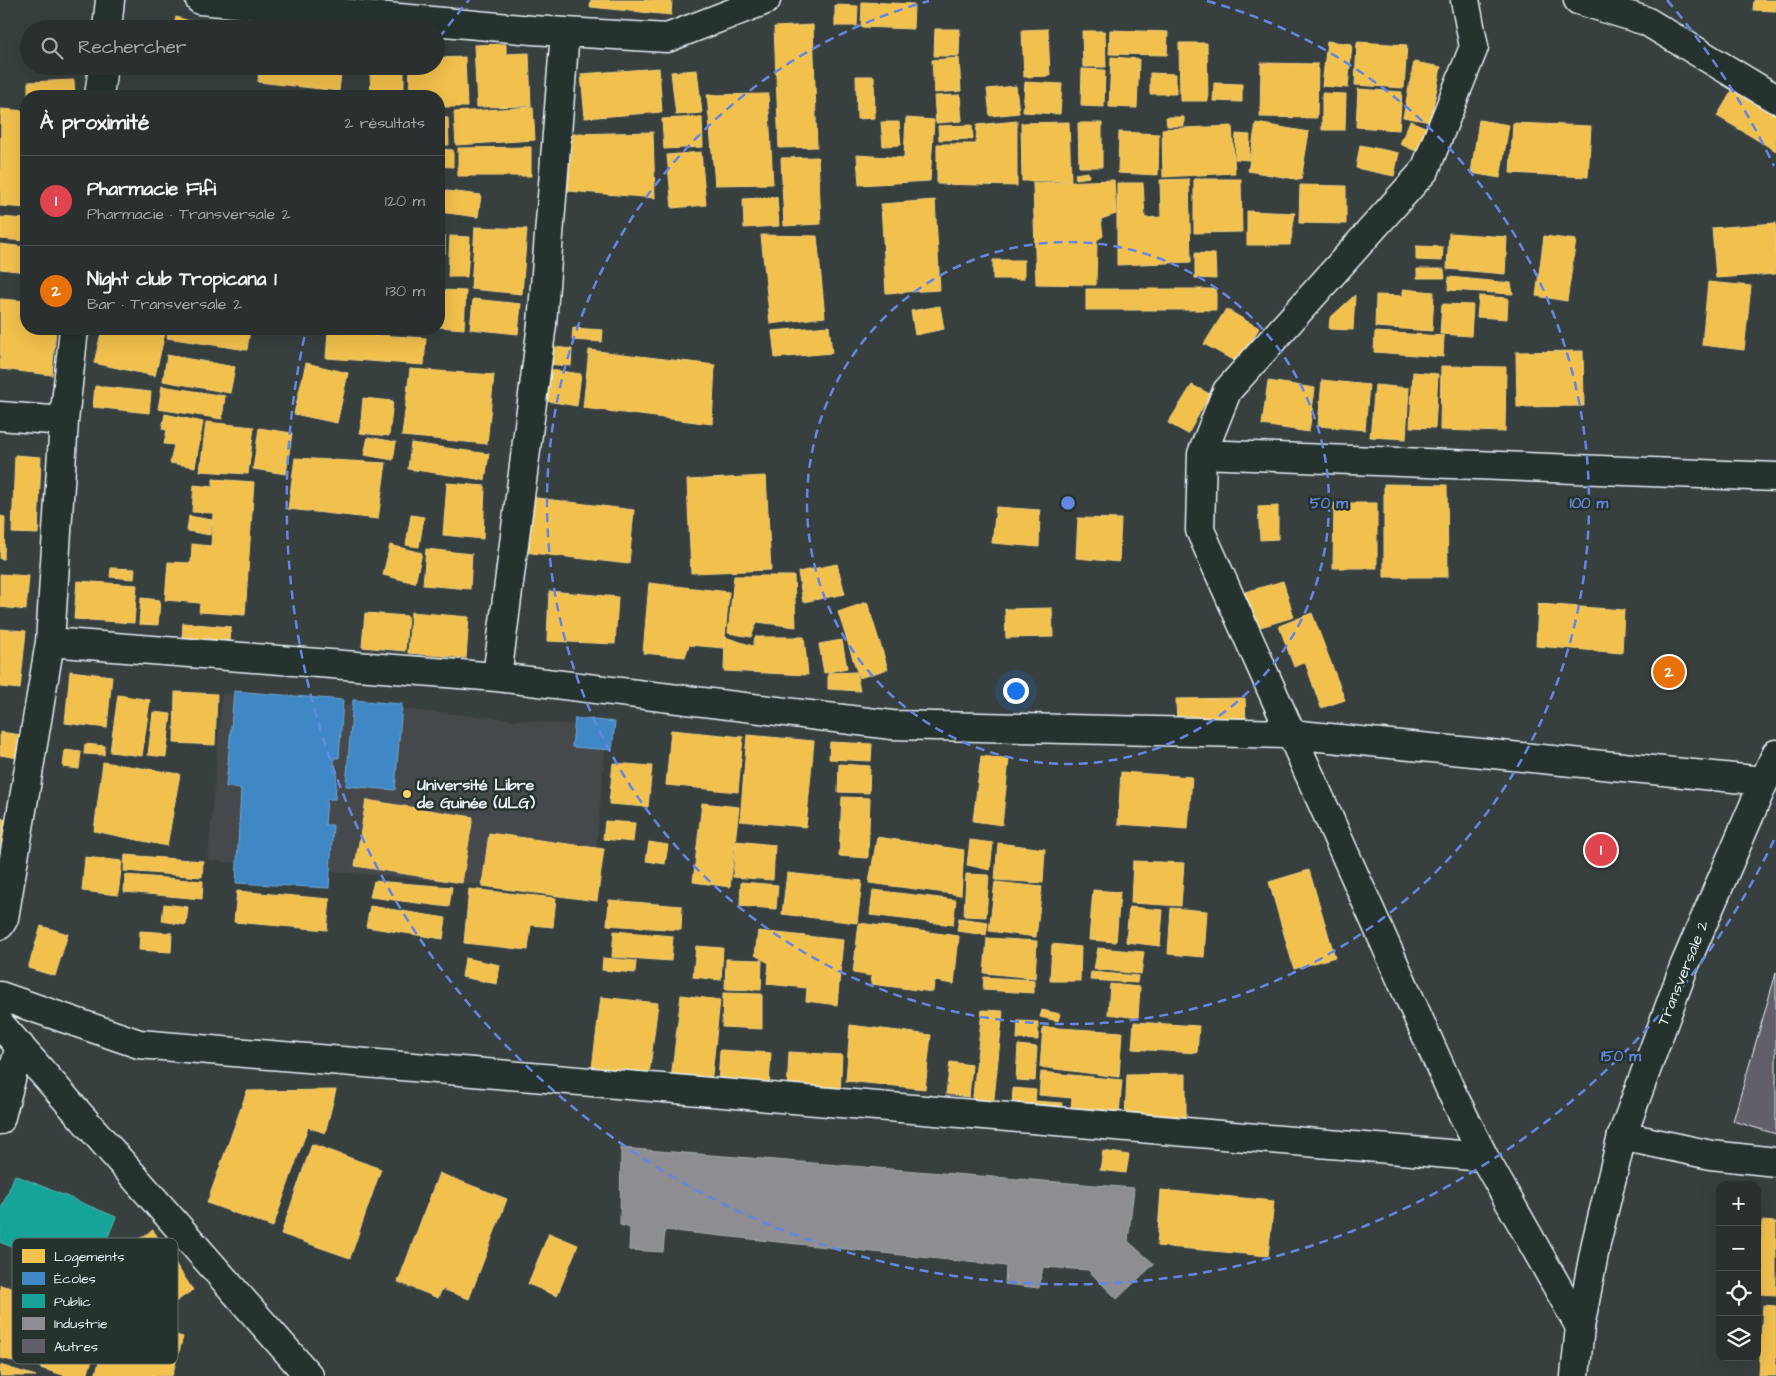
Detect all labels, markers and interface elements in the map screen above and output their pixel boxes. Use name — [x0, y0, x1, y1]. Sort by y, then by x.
search box — [20, 20, 445, 75]
icon: search — [38, 34, 66, 62]
text: Rechercher — [78, 34, 186, 61]
text: À proximité — [40, 108, 149, 137]
text: 2 résultats — [344, 112, 425, 134]
text: Pharmacie Fifi — [87, 176, 216, 203]
text: 1 — [55, 190, 57, 212]
text: 120 m — [385, 190, 425, 212]
text: Pharmacie · Transversale 2 — [87, 203, 291, 225]
text: Night club Tropicana 1 — [87, 266, 277, 293]
text: 2 — [51, 280, 61, 302]
text: 130 m — [386, 280, 425, 302]
text: Bar · Transversale 2 — [87, 293, 242, 315]
text: 50 m — [1310, 493, 1348, 514]
text: 100 m — [1570, 493, 1609, 514]
centre of rings — [1059, 494, 1077, 512]
pin: 2 — [1653, 653, 1685, 691]
your location — [1003, 678, 1029, 704]
place label: Université Libre de Guinée (ULG) — [416, 774, 536, 814]
marker: Université Libre de Guinée (ULG) — [401, 788, 413, 800]
pin: 1 — [1585, 831, 1617, 869]
street label: Transversale 2 — [1652, 917, 1714, 1029]
text: 150 m — [1601, 1046, 1641, 1067]
map controls — [1716, 1181, 1761, 1361]
button: + — [1716, 1181, 1761, 1226]
button: − — [1716, 1226, 1761, 1271]
legend — [12, 1238, 178, 1364]
text: Logements — [54, 1247, 125, 1267]
text: Écoles — [54, 1269, 96, 1289]
button: locate — [1716, 1271, 1761, 1316]
text: Public — [54, 1292, 91, 1312]
text: Industrie — [54, 1314, 108, 1334]
button: layers — [1716, 1316, 1761, 1361]
text: Autres — [54, 1337, 98, 1357]

